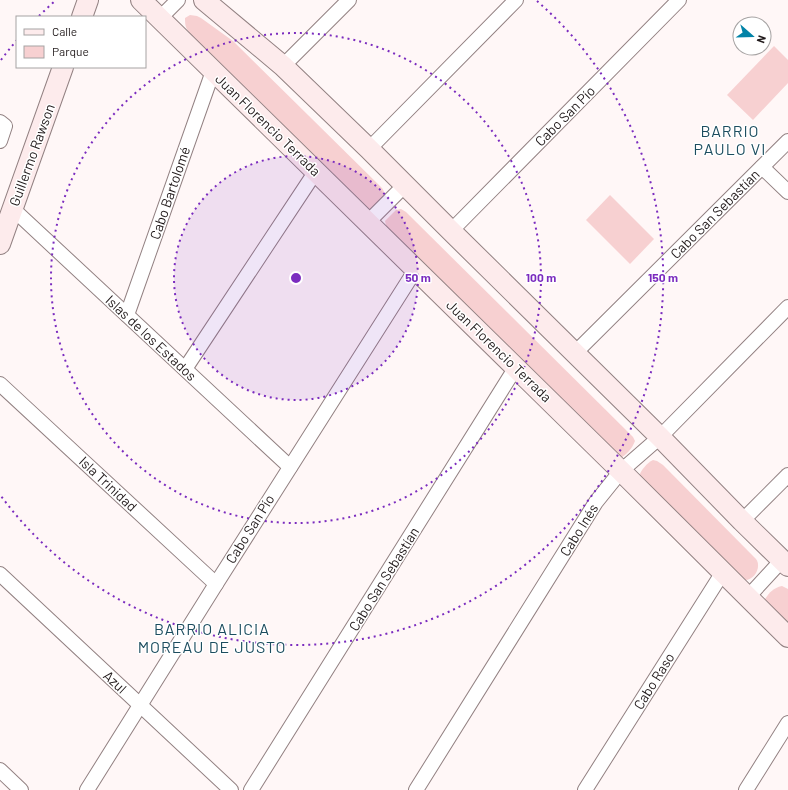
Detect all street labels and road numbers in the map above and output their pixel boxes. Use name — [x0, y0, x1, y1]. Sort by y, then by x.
street label: Juan Florencio Terrada — [212, 70, 324, 179]
street label: Cabo San Pío — [531, 82, 598, 149]
street label: Guillermo Rawson — [5, 101, 58, 208]
street label: Cabo Bartolomé — [146, 144, 193, 241]
street label: Cabo San Sebastían — [667, 166, 763, 262]
street label: Islas de los Estados — [102, 291, 200, 384]
street label: Juan Florencio Terrada — [443, 296, 555, 405]
street label: Isla Trinidad — [76, 453, 141, 515]
street label: Cabo San Pío — [222, 491, 277, 566]
street label: Cabo Inés — [556, 500, 601, 559]
street label: Cabo San Sebastían — [345, 524, 422, 634]
street label: Cabo Raso — [630, 649, 678, 712]
street label: Azul — [100, 667, 130, 697]

